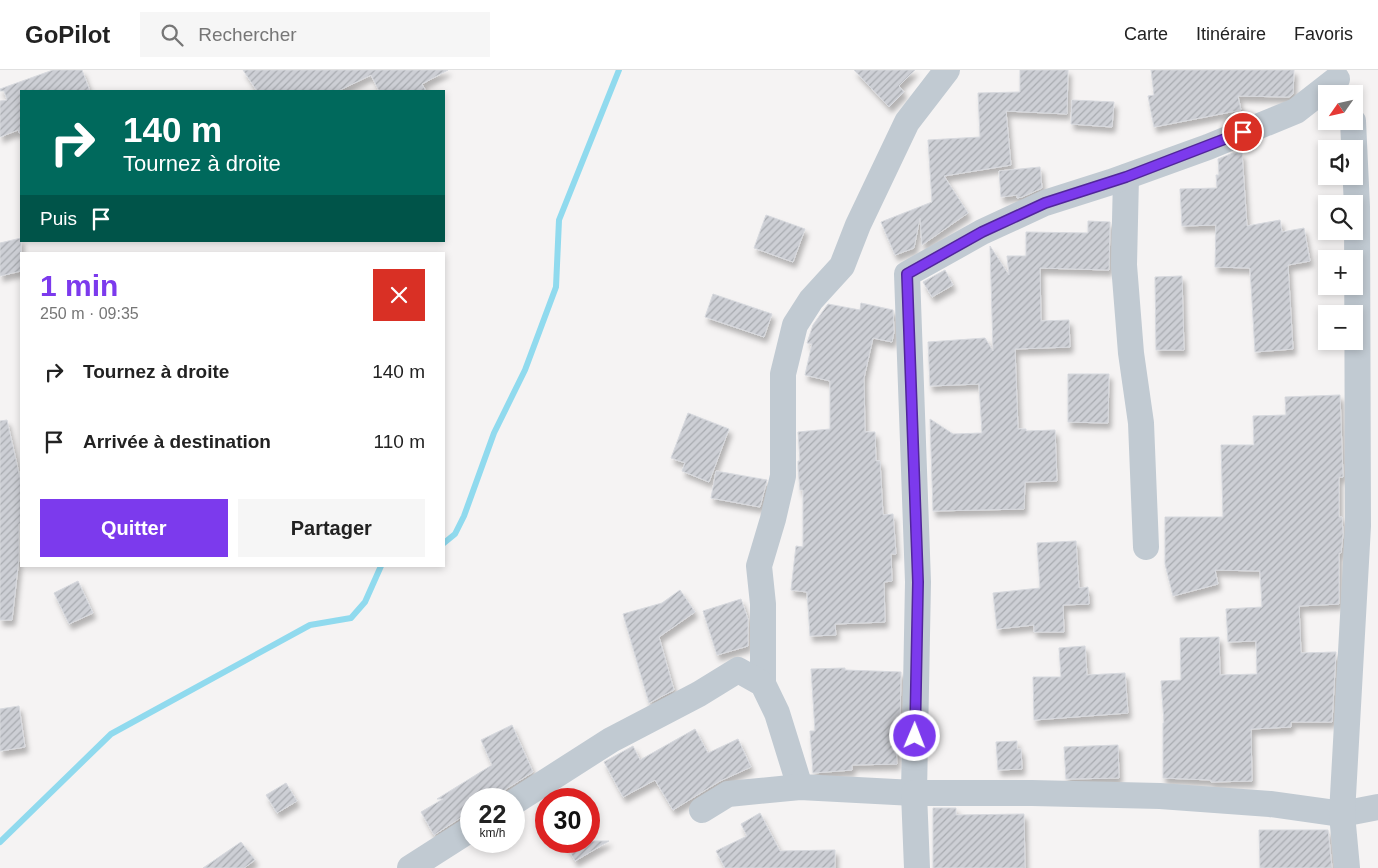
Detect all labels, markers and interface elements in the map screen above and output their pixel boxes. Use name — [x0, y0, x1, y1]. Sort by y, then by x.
search box — [140, 12, 490, 57]
text: GoPilot — [25, 21, 110, 48]
icon: search — [158, 21, 186, 49]
text: Rechercher — [198, 24, 297, 45]
text: Carte — [1124, 24, 1168, 44]
text: Itinéraire — [1196, 24, 1266, 44]
text: Favoris — [1294, 24, 1353, 44]
north arrow — [1318, 85, 1362, 130]
map controls — [1318, 85, 1363, 350]
icon: right — [40, 110, 105, 175]
text: 140 m — [123, 110, 222, 149]
pin — [1222, 111, 1264, 153]
icon: arrive — [1229, 118, 1257, 146]
button: sound — [1318, 140, 1363, 185]
text: Tournez à droite — [123, 151, 281, 176]
button: search — [1318, 195, 1363, 240]
icon: arrive — [87, 205, 115, 233]
text: Puis — [40, 208, 77, 229]
button: + — [1318, 250, 1363, 295]
text: 1 min — [40, 269, 118, 302]
button: close — [373, 269, 425, 321]
text: 250 m · 09:35 — [40, 305, 139, 322]
button: − — [1318, 305, 1363, 350]
icon: right — [40, 358, 68, 386]
text: Tournez à droite — [83, 361, 229, 382]
text: 140 m — [372, 361, 425, 382]
icon: arrive — [40, 428, 68, 456]
text: Arrivée à destination — [83, 431, 271, 452]
text: 110 m — [374, 431, 425, 452]
button: Quitter — [40, 499, 228, 557]
button: Partager — [238, 499, 425, 557]
position arrow — [888, 709, 940, 761]
speed limit sign: 30 — [535, 788, 600, 853]
text: 22 — [479, 800, 506, 828]
text: km/h — [479, 826, 506, 840]

